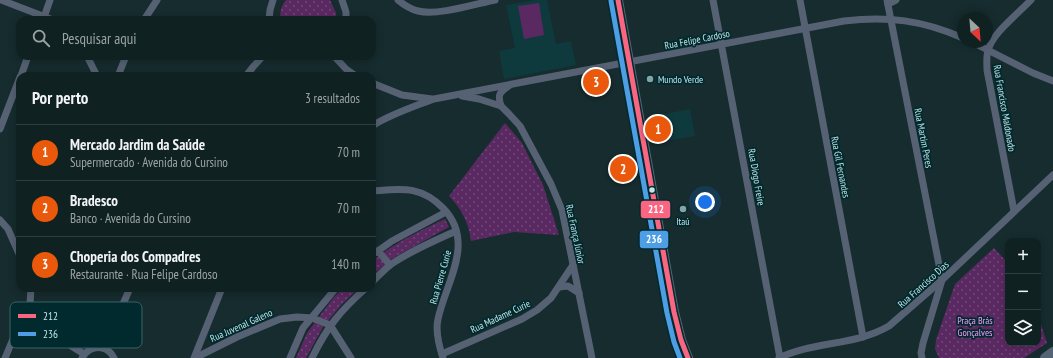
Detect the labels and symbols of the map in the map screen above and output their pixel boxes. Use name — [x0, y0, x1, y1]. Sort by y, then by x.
north arrow — [957, 12, 993, 48]
street label: Rua Felipe Cardoso — [663, 27, 731, 52]
street label: Rua Francisco Maldonado — [990, 64, 1019, 152]
pin: 3 — [583, 67, 609, 97]
place label: Mundo Verde — [658, 73, 703, 86]
marker: Mundo Verde — [645, 74, 655, 84]
street label: Rua Martim Peres — [911, 107, 936, 170]
pin: 1 — [645, 114, 671, 144]
street label: Rua Gil Fernandes — [828, 135, 853, 200]
street label: Rua Diogo Freire — [745, 147, 768, 207]
pin: 2 — [610, 154, 636, 184]
unlabelled marker — [647, 185, 657, 195]
your location — [695, 192, 715, 212]
line badge: 212 — [640, 200, 671, 219]
text: 212 — [648, 202, 664, 216]
street label: Rua França Júnior — [563, 203, 588, 265]
marker: Itaú — [678, 204, 688, 214]
place label: Itaú — [676, 215, 690, 228]
line badge: 236 — [639, 230, 669, 249]
text: 236 — [646, 232, 662, 246]
street label: Rua Pierre Curie — [427, 249, 454, 306]
street label: Rua Francisco Dias — [895, 258, 952, 311]
street label: Rua Madame Curie — [468, 297, 532, 336]
legend — [10, 302, 142, 348]
street label: Rua Juvenal Galeno — [208, 306, 274, 345]
text: 212 — [43, 309, 58, 323]
park label: Praça Brás Gonçalves — [957, 314, 993, 339]
text: 236 — [43, 327, 58, 341]

